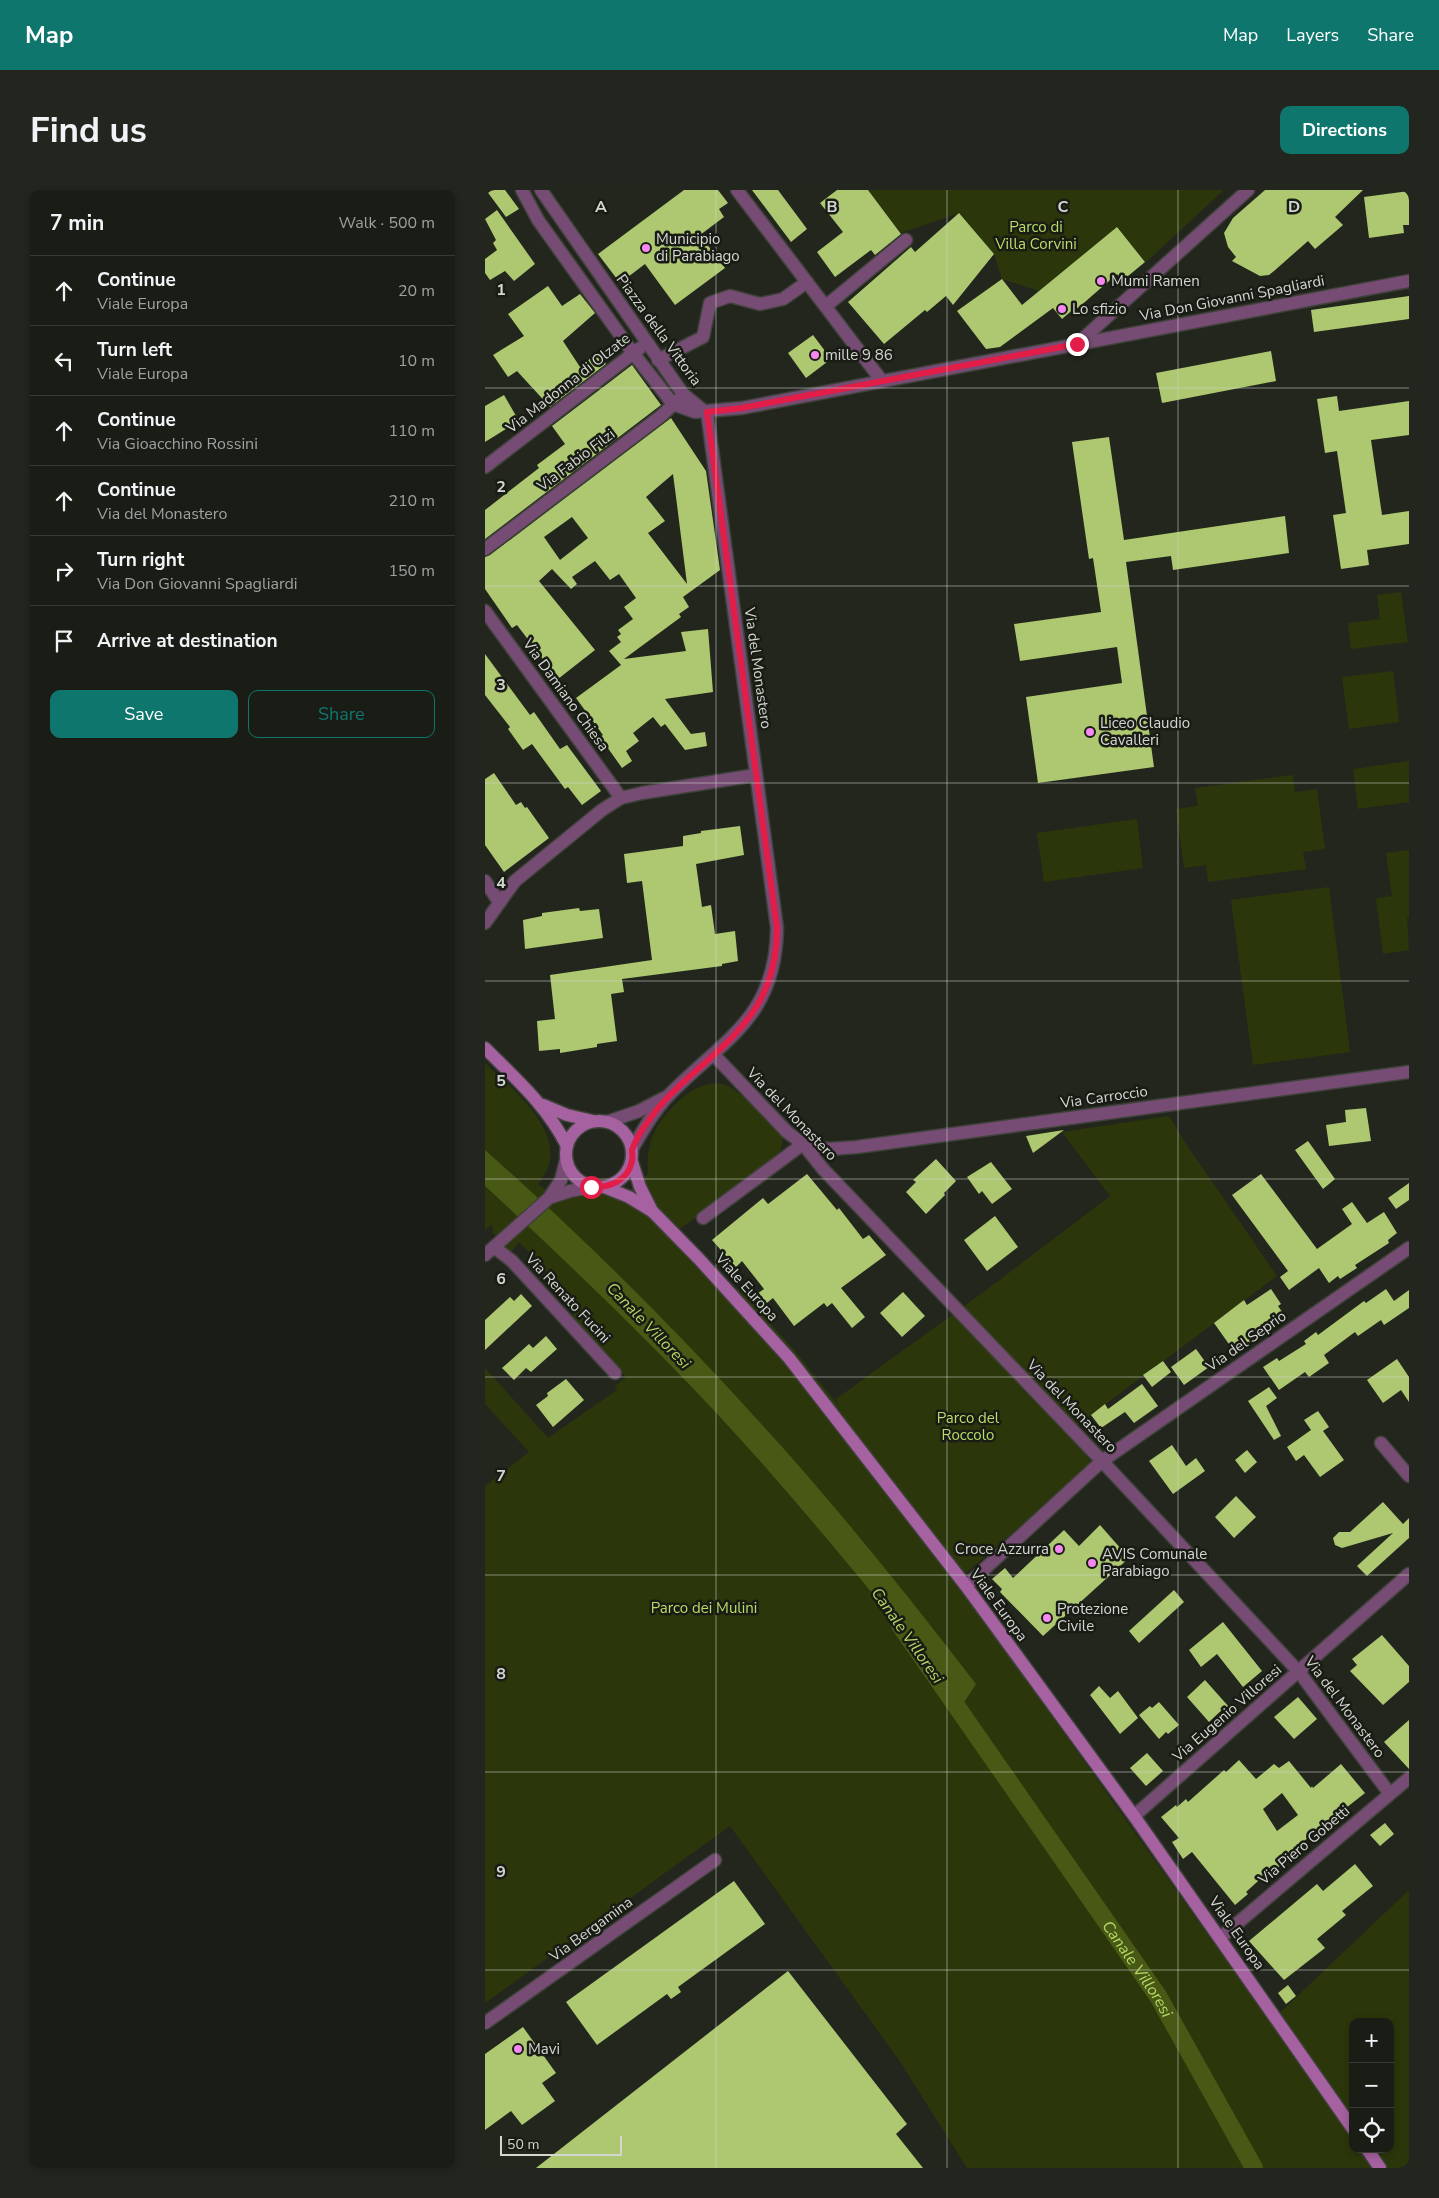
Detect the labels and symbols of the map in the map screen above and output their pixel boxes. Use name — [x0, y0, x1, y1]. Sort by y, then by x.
text: A — [595, 196, 607, 218]
text: B — [826, 196, 838, 218]
text: C — [1058, 196, 1069, 218]
text: D — [1288, 196, 1300, 218]
park label: Parco di Villa Corvini — [994, 217, 1077, 254]
place label: Municipio di Parabiago — [656, 229, 740, 266]
marker: Municipio di Parabiago — [640, 242, 652, 254]
street label: Piazza della Vittoria — [612, 270, 706, 390]
street label: Via Don Giovanni Spagliardi — [1137, 270, 1326, 326]
place label: Mumi Ramen — [1111, 271, 1200, 291]
marker: Mumi Ramen — [1095, 275, 1107, 287]
text: 1 — [496, 279, 506, 301]
place label: Lo sfizio — [1072, 299, 1127, 319]
marker: Lo sfizio — [1056, 303, 1068, 315]
street label: Via Madonna di Olzate — [501, 328, 634, 438]
route end — [1066, 333, 1089, 356]
place label: mille 9 86 — [825, 345, 893, 365]
marker: mille 9 86 — [809, 349, 821, 361]
street label: Via Fabio Filzi — [532, 424, 619, 496]
text: 2 — [496, 476, 506, 498]
street label: Via del Monastero — [739, 605, 776, 730]
street label: Via Damiano Chiesa — [518, 634, 614, 755]
text: 3 — [496, 674, 506, 696]
place label: Liceo Claudio Cavalleri — [1100, 713, 1190, 750]
marker: Liceo Claudio Cavalleri — [1084, 726, 1096, 738]
text: 4 — [496, 872, 506, 894]
street label: Via del Monastero — [742, 1062, 842, 1165]
text: 5 — [496, 1070, 506, 1092]
street label: Via Carroccio — [1058, 1081, 1149, 1113]
route start — [580, 1176, 603, 1199]
street label: Via Renato Fucini — [520, 1248, 615, 1347]
street label: Viale Europa — [710, 1248, 783, 1325]
text: 6 — [496, 1268, 506, 1290]
water label: Canale Villoresi — [601, 1278, 695, 1374]
street label: Via del Seprio — [1201, 1306, 1290, 1377]
street label: Via del Monastero — [1022, 1354, 1122, 1457]
park label: Parco del Roccolo — [937, 1408, 1000, 1445]
text: 7 — [496, 1465, 506, 1487]
place label: Croce Azzurra — [955, 1539, 1049, 1559]
marker: Croce Azzurra — [1053, 1543, 1065, 1555]
place label: AVIS Comunale Parabiago — [1102, 1544, 1207, 1581]
marker: AVIS Comunale Parabiago — [1086, 1557, 1098, 1569]
street label: Viale Europa — [965, 1564, 1032, 1645]
water label: Canale Villoresi — [866, 1583, 949, 1688]
park label: Parco dei Mulini — [651, 1598, 757, 1618]
place label: Protezione Civile — [1057, 1599, 1128, 1636]
marker: Protezione Civile — [1041, 1612, 1053, 1624]
street label: Via del Monastero — [1300, 1651, 1390, 1762]
street label: Via Eugenio Villoresi — [1167, 1660, 1286, 1767]
text: 8 — [496, 1663, 506, 1685]
street label: Via Piero Gobetti — [1253, 1801, 1354, 1890]
text: 9 — [496, 1861, 506, 1883]
street label: Viale Europa — [1204, 1891, 1270, 1974]
street label: Via Bergamina — [544, 1892, 637, 1967]
water label: Canale Villoresi — [1097, 1916, 1178, 2022]
place label: Mavi — [528, 2039, 560, 2059]
marker: Mavi — [512, 2043, 524, 2055]
scale bar — [500, 2133, 623, 2156]

